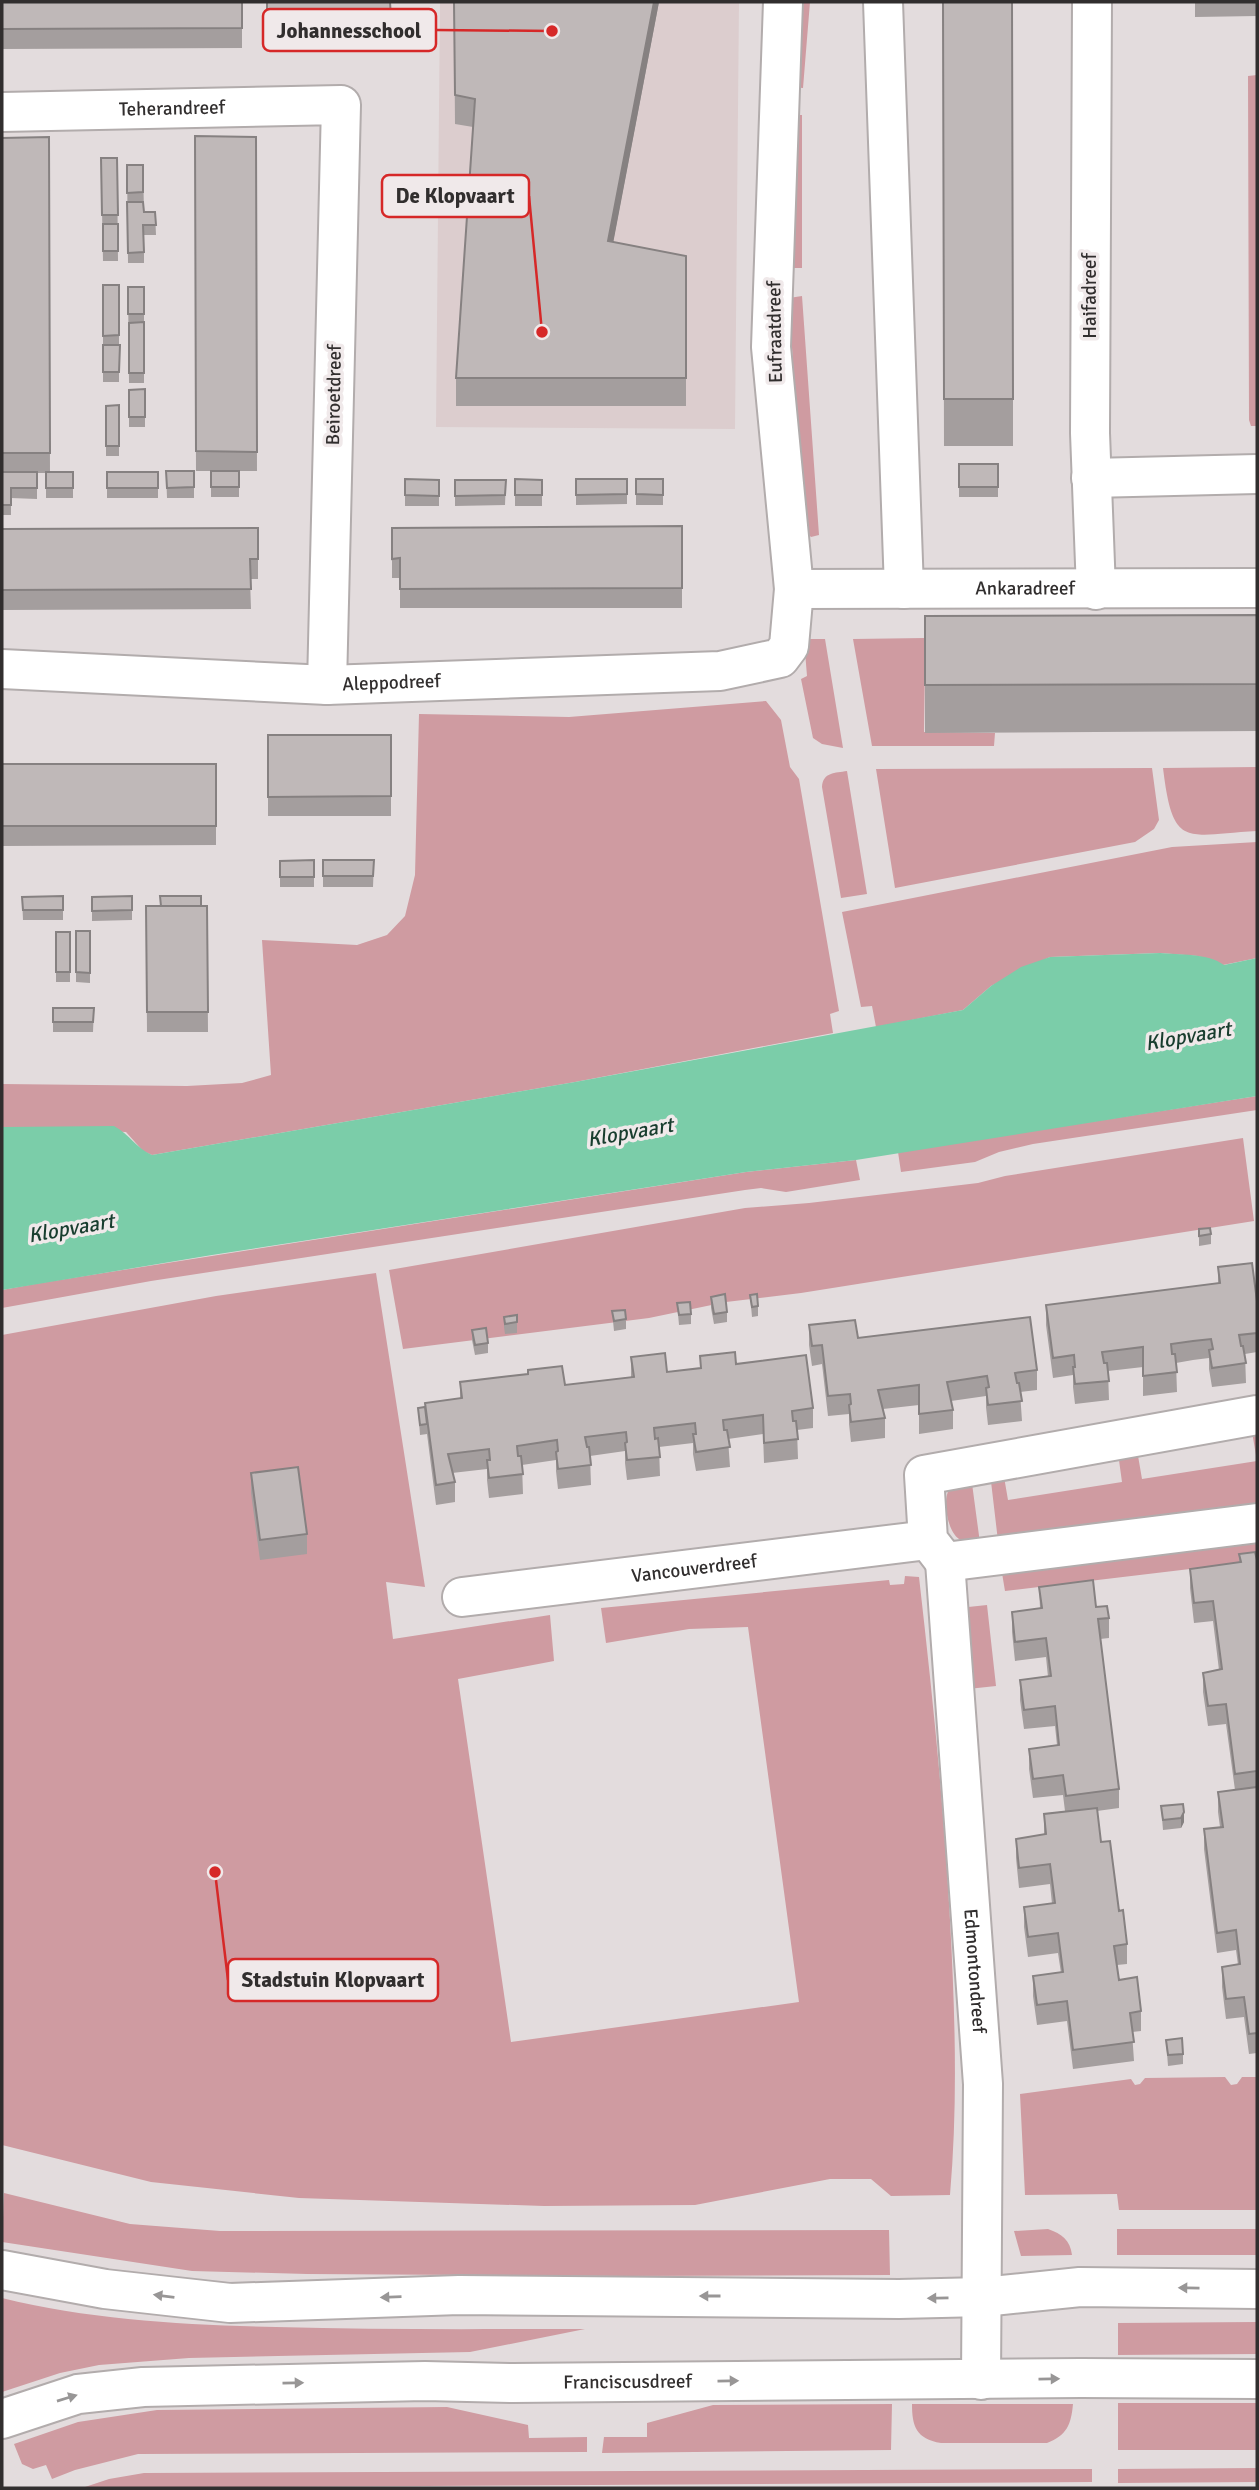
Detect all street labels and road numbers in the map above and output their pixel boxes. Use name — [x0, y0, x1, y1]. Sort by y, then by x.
street label: Teherandreef — [119, 95, 227, 122]
street label: Haifadreef — [1078, 252, 1102, 339]
street label: Eufraatdreef — [762, 279, 788, 383]
street label: Beiroetdreef — [321, 343, 347, 446]
street label: Ankaradreef — [975, 576, 1077, 601]
street label: Aleppodreef — [342, 669, 443, 696]
street label: Vancouverdreef — [630, 1549, 760, 1588]
street label: Edmontondreef — [958, 1908, 991, 2036]
street label: Franciscusdreef — [563, 2369, 694, 2395]

